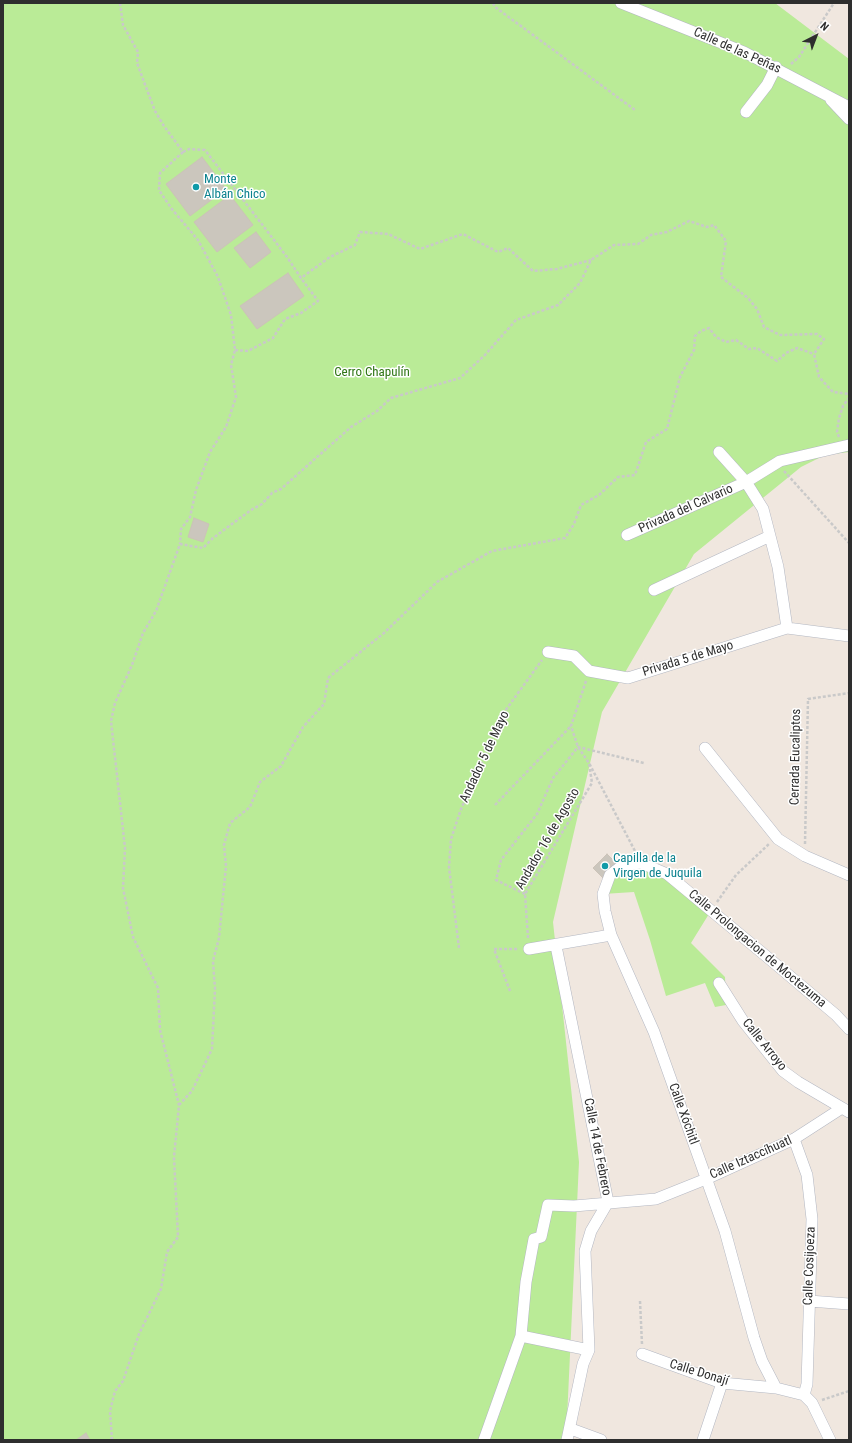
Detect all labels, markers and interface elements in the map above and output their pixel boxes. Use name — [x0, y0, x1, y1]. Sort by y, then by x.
north arrow — [796, 16, 836, 56]
text: N — [818, 20, 831, 34]
street label: Calle de las Peñas — [691, 25, 783, 77]
place label: Monte Albán Chico — [204, 172, 266, 203]
marker: Monte Albán Chico — [191, 182, 201, 192]
park label: Cerro Chapulín — [334, 365, 410, 381]
street label: Privada del Calvario — [636, 481, 736, 537]
street label: Privada 5 de Mayo — [641, 638, 735, 680]
street label: Andador 5 de Mayo — [457, 709, 513, 805]
street label: Cerrada Eucaliptos — [787, 709, 805, 805]
street label: Andador 16 de Agosto — [513, 786, 583, 892]
place label: Capilla de la Virgen de Juquila — [613, 851, 702, 882]
marker: Capilla de la Virgen de Juquila — [600, 861, 610, 871]
street label: Calle Prolongacion de Moctezuma — [685, 887, 829, 1011]
street label: Calle Arroyo — [738, 1016, 790, 1074]
street label: Calle Xóchitl — [665, 1081, 701, 1147]
street label: Calle 14 de Febrero — [580, 1097, 614, 1197]
street label: Calle Iztaccíhuatl — [707, 1133, 795, 1183]
street label: Calle Cosijoeza — [801, 1226, 819, 1306]
street label: Calle Donají — [668, 1357, 730, 1389]

